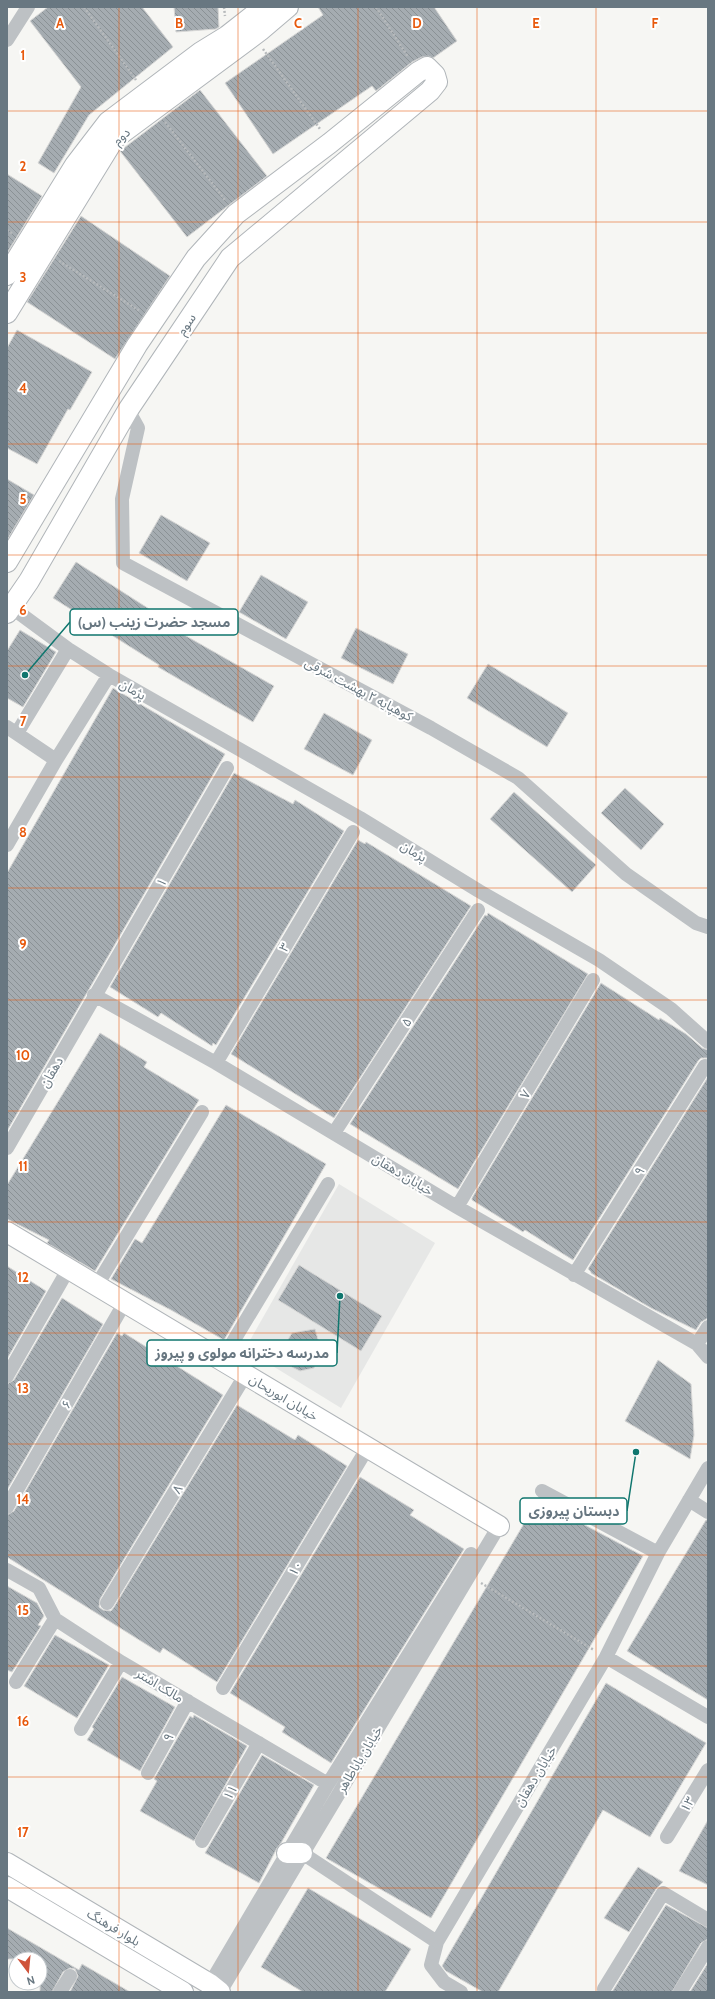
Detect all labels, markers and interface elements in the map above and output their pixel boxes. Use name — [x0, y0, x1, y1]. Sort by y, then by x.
text: A — [56, 15, 65, 31]
text: B — [175, 15, 183, 31]
text: C — [294, 15, 302, 31]
text: D — [412, 15, 422, 31]
text: E — [532, 15, 540, 31]
text: F — [652, 15, 659, 31]
text: 1 — [21, 47, 25, 63]
street label: دوم — [109, 124, 135, 150]
text: 2 — [20, 158, 27, 174]
text: 3 — [19, 269, 27, 285]
street label: سوم — [173, 310, 201, 339]
text: 4 — [19, 380, 27, 396]
text: 5 — [20, 491, 27, 507]
text: 6 — [19, 602, 27, 618]
callout: مسجد حضرت زینب (س) — [70, 609, 238, 635]
text: مسجد حضرت زینب (س) — [78, 613, 230, 631]
street label: کوهپایه ۲ بهشت شرقی — [301, 654, 416, 726]
street label: پژمان — [116, 675, 149, 705]
text: 7 — [20, 713, 27, 729]
text: 8 — [19, 824, 27, 840]
street label: پژمان — [397, 837, 430, 867]
street label: ۱ — [152, 875, 170, 889]
text: 9 — [19, 936, 27, 952]
street label: ۳ — [275, 940, 293, 954]
street label: ۵ — [397, 1015, 415, 1029]
text: 10 — [16, 1047, 30, 1063]
street label: دهقان — [36, 1054, 67, 1091]
street label: ۷ — [516, 1086, 534, 1101]
street label: خیابان دهقان — [369, 1150, 437, 1199]
text: 11 — [18, 1158, 28, 1174]
street label: ۹ — [630, 1164, 648, 1178]
text: 12 — [17, 1269, 29, 1285]
callout: مدرسه دخترانه مولوی و پیروز — [147, 1340, 337, 1366]
text: مدرسه دخترانه مولوی و پیروز — [154, 1344, 329, 1363]
street label: خیابان ابوریحان — [246, 1370, 322, 1425]
text: 13 — [17, 1380, 29, 1396]
street label: ۶ — [57, 1397, 75, 1411]
street label: ۸ — [168, 1481, 186, 1496]
text: 14 — [17, 1491, 29, 1507]
callout: دبستان پیروزی — [520, 1498, 627, 1524]
text: دبستان پیروزی — [529, 1502, 619, 1521]
street label: ۱۰ — [284, 1558, 306, 1578]
text: 15 — [17, 1602, 29, 1618]
street label: مالک اشتر — [132, 1664, 187, 1706]
text: 16 — [17, 1713, 29, 1729]
street label: خیابان باباطاهر — [332, 1722, 386, 1797]
street label: ۹ — [159, 1730, 177, 1744]
street label: خیابان دهقان — [511, 1742, 560, 1810]
street label: ۱۱ — [219, 1782, 241, 1802]
street label: ۱۳ — [676, 1794, 698, 1814]
text: 17 — [17, 1824, 29, 1840]
street label: بلوار فرهنگ — [84, 1905, 144, 1949]
north arrow — [8, 1951, 48, 1991]
text: N — [25, 1973, 36, 1988]

